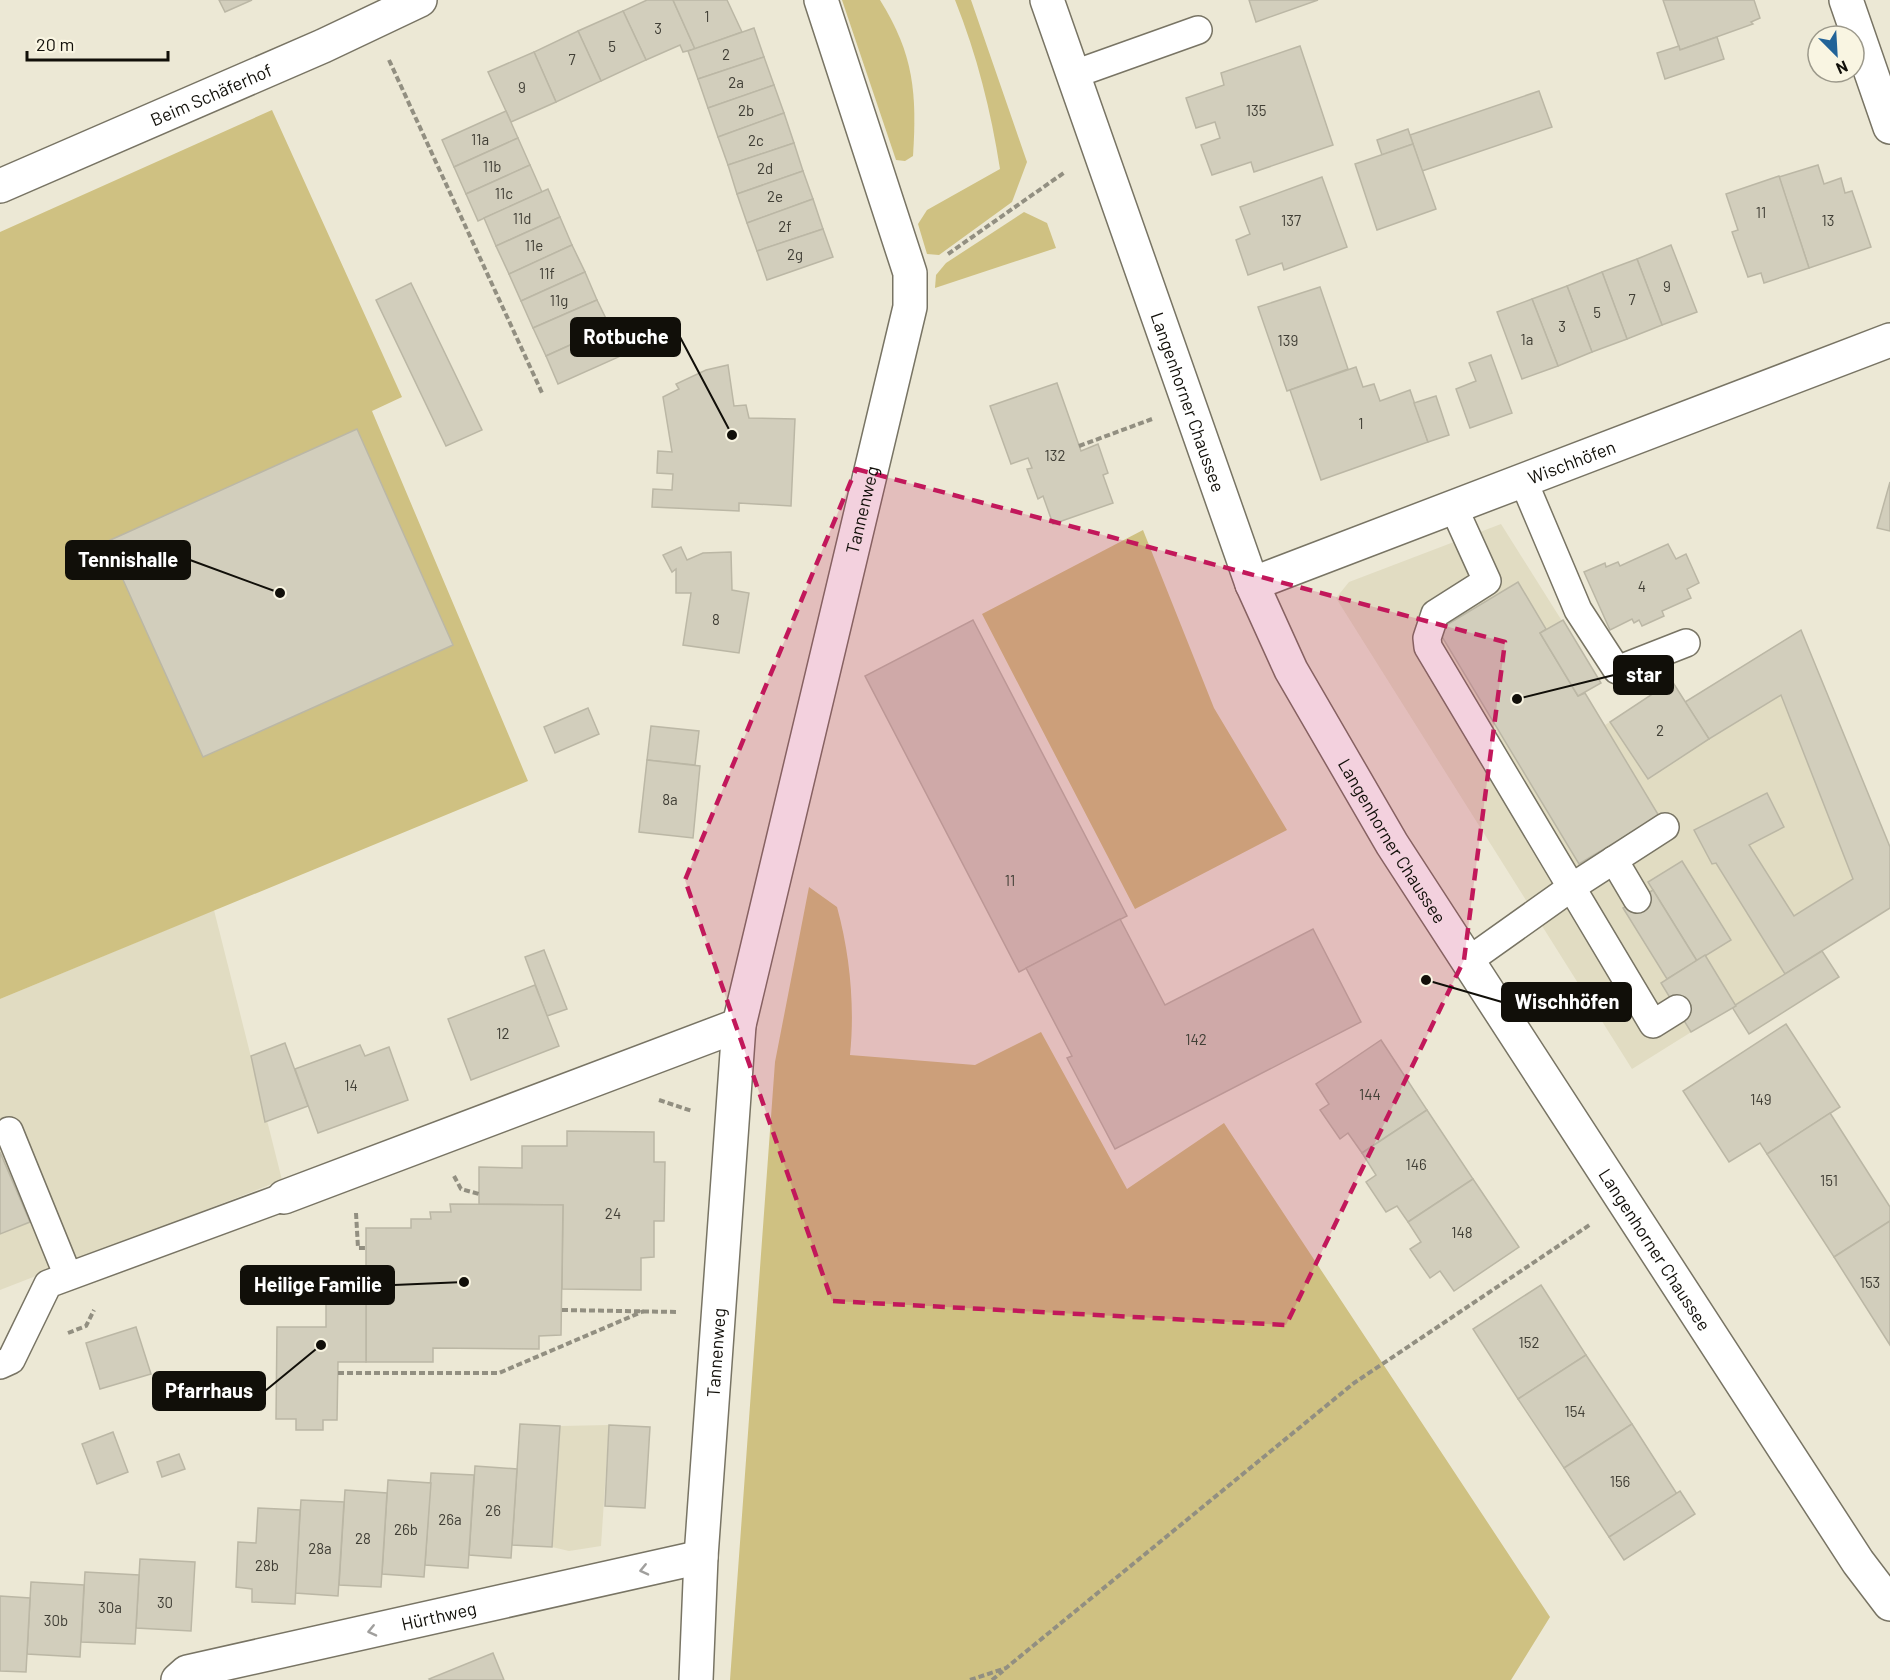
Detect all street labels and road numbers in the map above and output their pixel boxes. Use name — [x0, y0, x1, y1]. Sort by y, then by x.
street label: Beim Schäferhof — [147, 59, 275, 131]
street label: Langenhorner Chaussee — [1146, 309, 1230, 495]
street label: Wischhöfen — [1524, 435, 1618, 489]
street label: Tannenweg — [841, 464, 883, 556]
street label: Langenhorner Chaussee — [1334, 754, 1451, 927]
street label: Langenhorner Chaussee — [1594, 1164, 1716, 1335]
street label: Tannenweg — [701, 1307, 730, 1398]
street label: Hürthweg — [399, 1597, 478, 1635]

